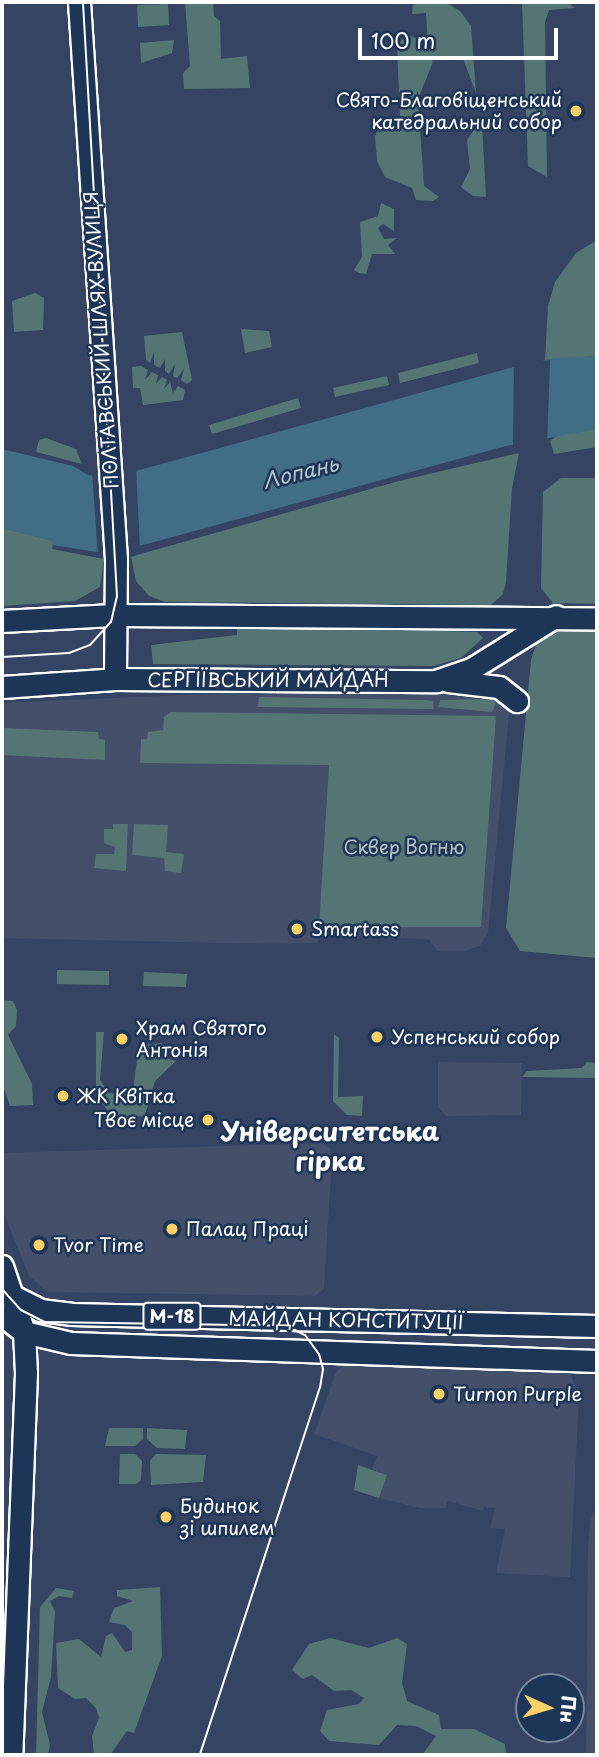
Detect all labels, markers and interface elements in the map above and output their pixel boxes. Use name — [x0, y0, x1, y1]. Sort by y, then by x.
scale bar — [361, 14, 560, 58]
text: 100 m — [371, 24, 435, 56]
place label: Свято-Благовіщенський катедральний собор — [336, 89, 562, 133]
marker: Свято-Благовіщенський катедральний собор — [568, 103, 584, 119]
street label: ПОЛТАВСЬКИЙ ШЛЯХ ВУЛИЦЯ — [79, 190, 123, 490]
water label: Лопань — [260, 449, 340, 493]
street label: СЕРГІЇВСЬКИЙ МАЙДАН — [147, 669, 389, 691]
park label: Сквер Вогню — [342, 836, 466, 858]
place label: Smartass — [311, 918, 399, 940]
marker: Smartass — [289, 921, 305, 937]
place label: Храм Святого Антонія — [136, 1017, 267, 1061]
place label: Успенський собор — [391, 1026, 561, 1048]
marker: Успенський собор — [369, 1029, 385, 1045]
marker: Храм Святого Антонія — [114, 1031, 130, 1047]
place label: ЖК Квітка — [77, 1085, 176, 1107]
marker: ЖК Квітка — [55, 1088, 71, 1104]
place label: Твоє місце — [93, 1109, 194, 1131]
marker: Твоє місце — [200, 1112, 216, 1128]
district label: Університетська гірка — [221, 1115, 439, 1176]
place label: Палац Праці — [186, 1218, 310, 1240]
marker: Палац Праці — [164, 1221, 180, 1237]
place label: Tvor Time — [53, 1234, 144, 1256]
marker: Tvor Time — [31, 1237, 47, 1253]
road number: М-18 — [142, 1302, 202, 1330]
street label: МАЙДАН КОНСТИТУЦІЇ — [228, 1307, 464, 1333]
place label: Turnon Purple — [453, 1383, 583, 1405]
marker: Turnon Purple — [431, 1386, 447, 1402]
place label: Будинок зі шпилем — [180, 1495, 276, 1539]
marker: Будинок зі шпилем — [158, 1509, 174, 1525]
north arrow — [515, 1673, 585, 1743]
text: Пн — [554, 1695, 584, 1724]

